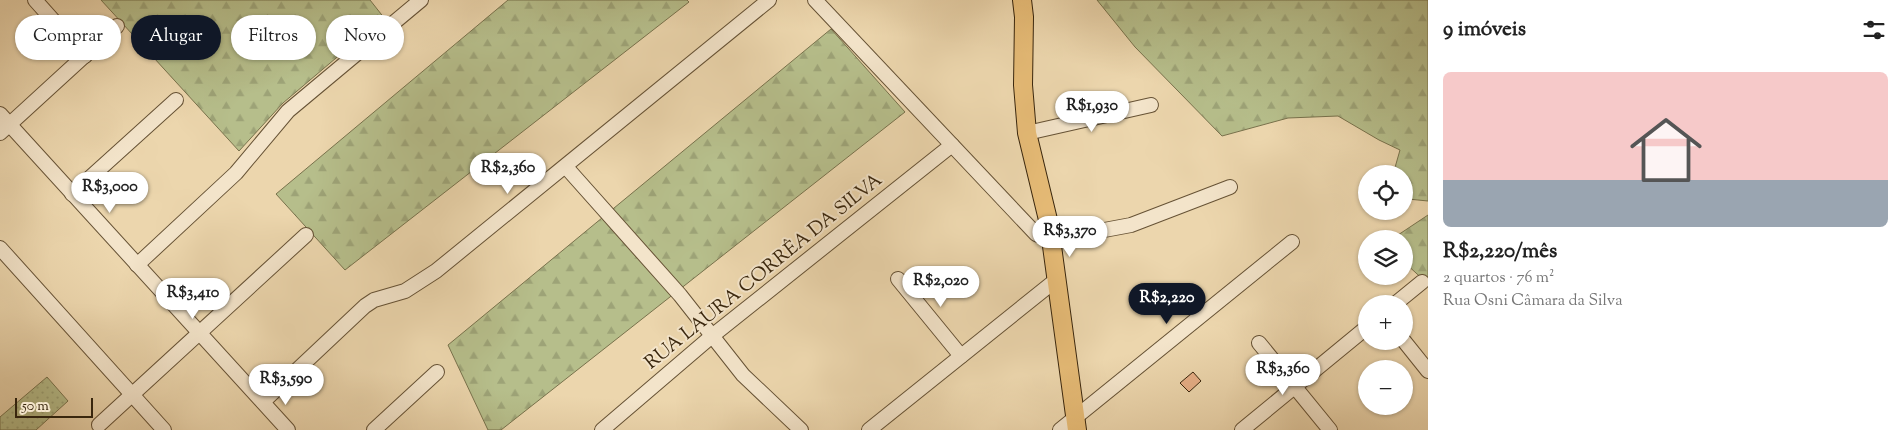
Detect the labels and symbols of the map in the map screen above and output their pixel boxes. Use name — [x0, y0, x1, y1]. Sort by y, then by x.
pin: R$1,930 — [1046, 90, 1138, 133]
pin: R$2,360 — [462, 152, 554, 195]
street label: RUA LAURA CORRÊA DA SILVA — [639, 167, 889, 377]
pin: R$3,000 — [64, 172, 156, 214]
pin: R$3,370 — [1024, 216, 1116, 258]
pin: R$2,020 — [895, 266, 987, 308]
pin: R$3,410 — [147, 278, 239, 320]
pin: R$2,220 — [1121, 282, 1213, 325]
pin: R$3,360 — [1237, 354, 1329, 396]
pin: R$3,590 — [240, 364, 332, 406]
scale bar — [15, 395, 92, 418]

